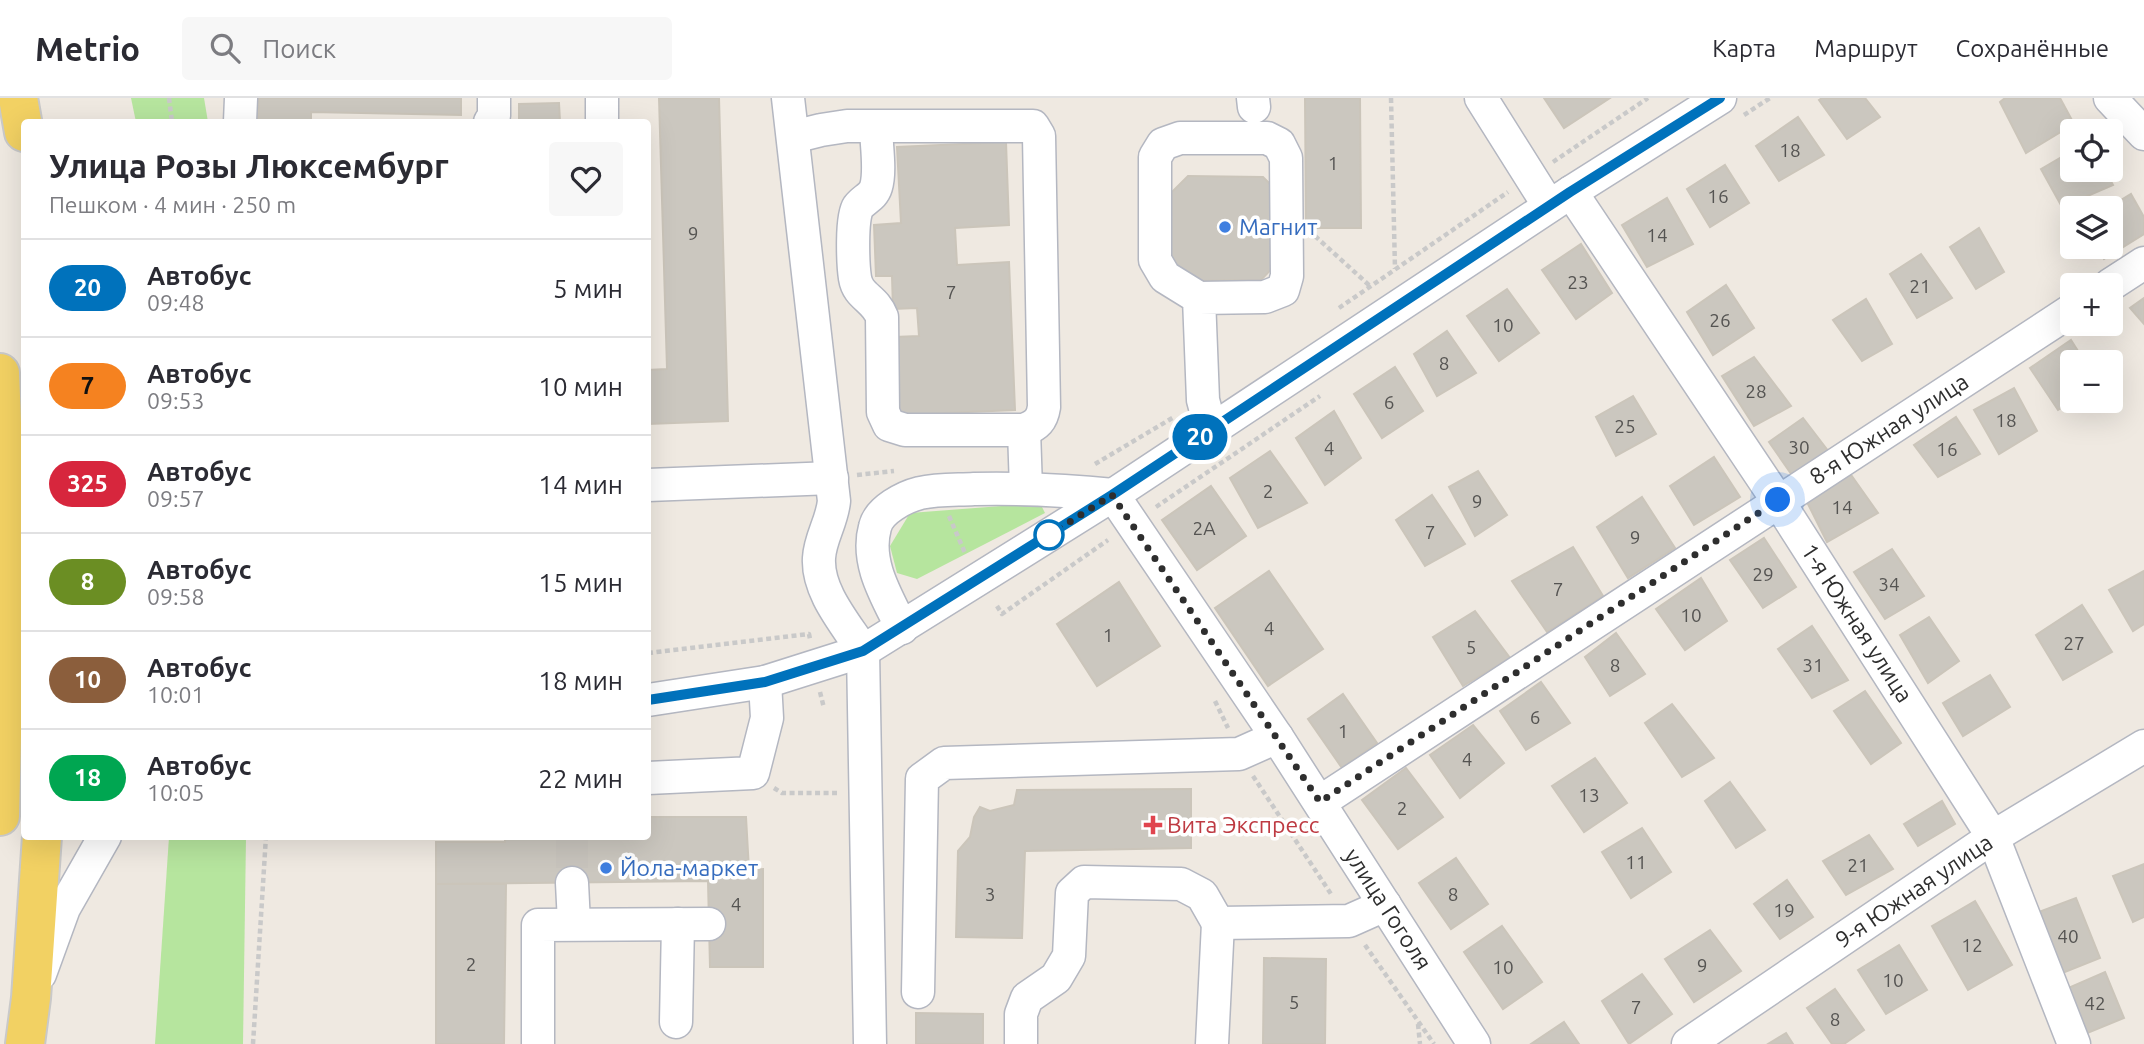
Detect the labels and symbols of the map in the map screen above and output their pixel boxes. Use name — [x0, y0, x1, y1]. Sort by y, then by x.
house number: 18 — [1779, 139, 1801, 161]
house number: 1 — [1328, 152, 1338, 174]
house number: 16 — [1707, 185, 1729, 207]
place label: Магнит — [1239, 214, 1317, 239]
marker: Магнит — [1217, 219, 1233, 235]
house number: 9 — [688, 222, 698, 244]
house number: 14 — [1646, 224, 1668, 246]
house number: 23 — [1567, 271, 1589, 293]
house number: 21 — [1909, 275, 1931, 297]
house number: 7 — [946, 281, 956, 303]
house number: 26 — [1709, 309, 1731, 331]
house number: 10 — [1492, 314, 1514, 336]
house number: 8 — [1439, 352, 1449, 374]
street label: 8-я Южная улица — [1805, 368, 1973, 489]
house number: 28 — [1745, 380, 1767, 402]
house number: 6 — [1384, 391, 1394, 413]
house number: 18 — [1995, 409, 2017, 431]
line badge: 20 — [1168, 414, 1232, 460]
house number: 25 — [1614, 415, 1636, 437]
house number: 30 — [1788, 436, 1810, 458]
house number: 4 — [1324, 437, 1334, 459]
house number: 16 — [1936, 438, 1958, 460]
house number: 2 — [1263, 480, 1273, 502]
your location — [1760, 482, 1795, 517]
house number: 9 — [1472, 490, 1482, 512]
house number: 14 — [1831, 496, 1853, 518]
house number: 2А — [1192, 517, 1216, 539]
unlabelled marker — [1034, 520, 1064, 550]
house number: 7 — [1425, 521, 1435, 543]
house number: 9 — [1630, 526, 1640, 548]
street label: 1-я Южная улица — [1797, 539, 1918, 707]
house number: 29 — [1752, 563, 1774, 585]
house number: 34 — [1878, 573, 1900, 595]
house number: 7 — [1553, 578, 1563, 600]
house number: 10 — [1680, 604, 1702, 626]
house number: 4 — [1264, 617, 1274, 639]
house number: 1 — [1103, 624, 1113, 646]
house number: 27 — [2063, 632, 2085, 654]
house number: 5 — [1466, 636, 1476, 658]
house number: 8 — [1610, 654, 1620, 676]
house number: 31 — [1802, 654, 1824, 676]
house number: 6 — [1530, 706, 1540, 728]
house number: 1 — [1338, 720, 1348, 742]
house number: 4 — [1462, 748, 1472, 770]
house number: 13 — [1578, 784, 1600, 806]
house number: 2 — [1397, 797, 1407, 819]
place label: Вита Экспресс — [1167, 812, 1320, 837]
marker: Вита Экспресс — [1145, 817, 1161, 833]
street label: 9-я Южная улица — [1831, 829, 1997, 952]
street label: улица Гоголя — [1340, 843, 1437, 974]
house number: 11 — [1625, 851, 1647, 873]
house number: 21 — [1847, 854, 1869, 876]
place label: Йола-маркет — [620, 855, 758, 880]
marker: Йола-маркет — [598, 860, 614, 876]
house number: 3 — [985, 883, 995, 905]
house number: 8 — [1448, 883, 1458, 905]
house number: 4 — [731, 893, 741, 915]
house number: 19 — [1773, 899, 1795, 921]
house number: 40 — [2057, 925, 2079, 947]
house number: 12 — [1961, 934, 1983, 956]
house number: 2 — [466, 953, 476, 975]
house number: 9 — [1697, 954, 1707, 976]
house number: 10 — [1492, 956, 1514, 978]
house number: 10 — [1882, 969, 1904, 991]
house number: 5 — [1289, 991, 1299, 1013]
house number: 42 — [2084, 992, 2106, 1014]
house number: 7 — [1631, 996, 1641, 1018]
house number: 8 — [1830, 1008, 1840, 1030]

